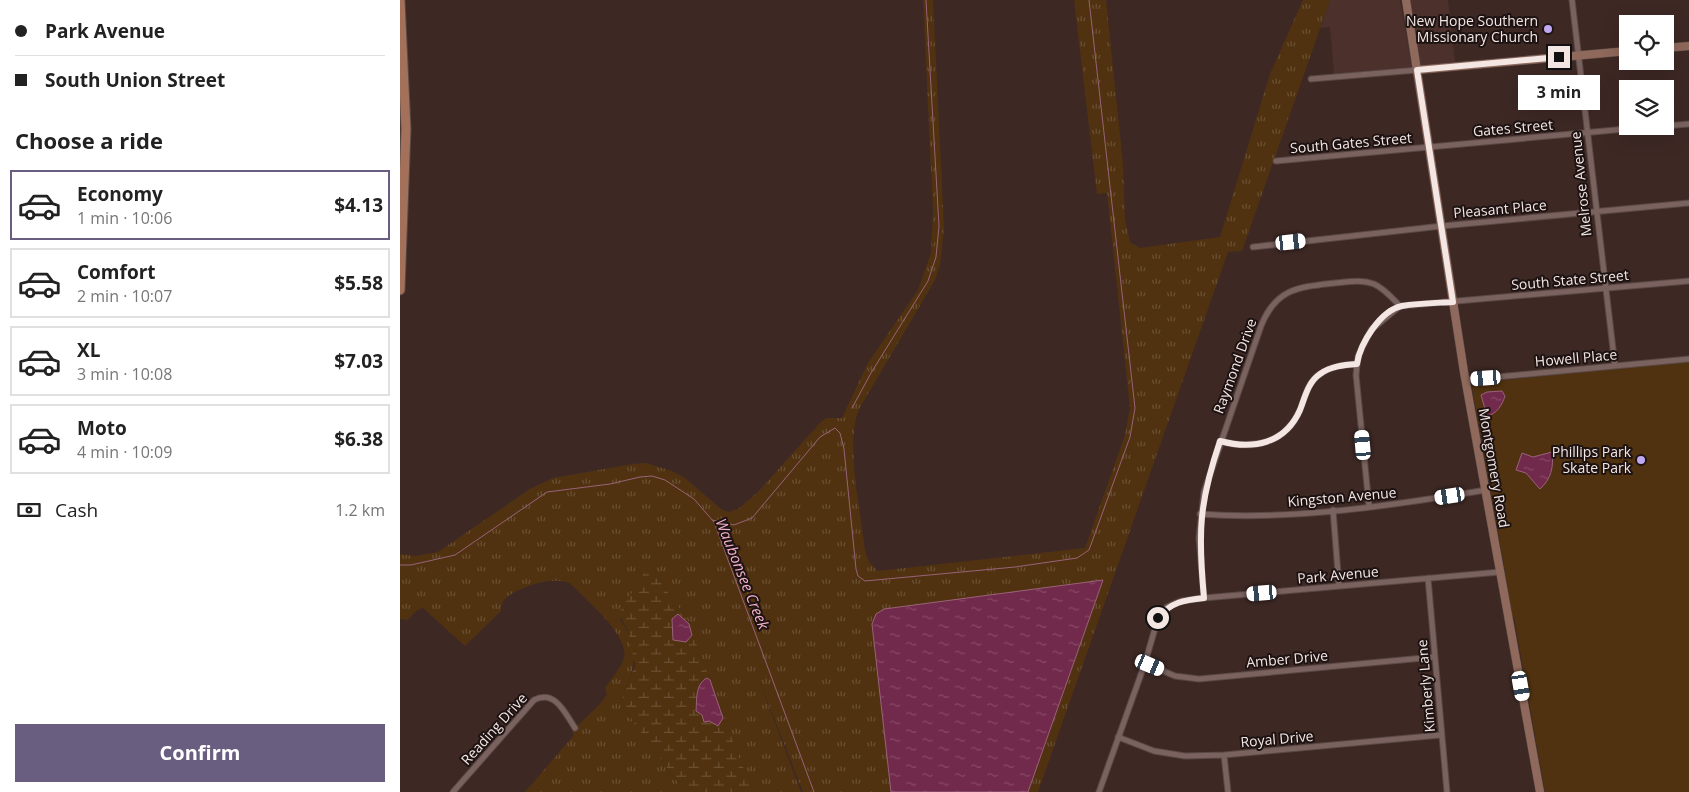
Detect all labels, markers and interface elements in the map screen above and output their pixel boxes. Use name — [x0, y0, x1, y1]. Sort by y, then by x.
place label: New Hope Southern Missionary Church — [1406, 11, 1538, 46]
map controls — [1619, 15, 1674, 135]
button: locate — [1619, 15, 1674, 70]
text: Park Avenue — [45, 18, 165, 44]
marker: New Hope Southern Missionary Church — [1542, 23, 1554, 35]
route end — [1548, 46, 1570, 68]
text: South Union Street — [45, 67, 225, 93]
callout: 3 min — [1518, 74, 1600, 110]
button: layers — [1619, 80, 1674, 135]
text: 3 min — [1537, 81, 1581, 103]
street label: Gates Street — [1472, 115, 1554, 140]
text: Choose a ride — [15, 125, 163, 155]
street label: South Gates Street — [1289, 128, 1413, 157]
street label: Melrose Avenue — [1566, 131, 1595, 237]
text: Economy — [77, 181, 163, 207]
icon: car — [17, 183, 62, 228]
text: $4.13 — [334, 192, 383, 218]
street label: Pleasant Place — [1453, 195, 1548, 222]
text: 1 min · 10:06 — [77, 207, 172, 229]
car — [1275, 233, 1306, 251]
text: Comfort — [77, 259, 156, 285]
icon: car — [17, 261, 62, 306]
street label: South State Street — [1510, 265, 1630, 294]
text: $5.58 — [334, 270, 383, 296]
text: 2 min · 10:07 — [77, 285, 172, 307]
street label: Raymond Drive — [1209, 316, 1261, 416]
text: XL — [77, 337, 100, 363]
icon: car — [17, 339, 62, 384]
street label: Howell Place — [1534, 344, 1618, 371]
text: $7.03 — [334, 348, 383, 374]
text: 3 min · 10:08 — [77, 363, 172, 385]
car — [1470, 369, 1501, 387]
street label: Montgomery Road — [1475, 407, 1514, 529]
text: Moto — [77, 415, 127, 441]
icon: car — [17, 417, 62, 462]
text: $6.38 — [334, 426, 383, 452]
car — [1354, 429, 1371, 461]
text: 4 min · 10:09 — [77, 441, 172, 463]
place label: Phillips Park Skate Park — [1552, 442, 1632, 477]
marker: Phillips Park Skate Park — [1635, 454, 1647, 466]
street label: Kingston Avenue — [1287, 482, 1397, 511]
car — [1434, 486, 1465, 506]
icon: cash — [15, 496, 43, 524]
text: Cash — [55, 497, 98, 523]
text: 1.2 km — [335, 499, 385, 521]
water label: Waubonsee Creek — [712, 515, 775, 633]
street label: Park Avenue — [1296, 561, 1380, 588]
car — [1246, 584, 1277, 602]
route start — [1147, 607, 1169, 629]
street label: Kimberly Lane — [1412, 639, 1439, 733]
street label: Amber Drive — [1245, 645, 1329, 672]
car — [1133, 652, 1166, 678]
car — [1511, 670, 1530, 702]
street label: Reading Drive — [456, 689, 531, 769]
button: Confirm — [15, 724, 385, 782]
street label: Royal Drive — [1240, 726, 1314, 751]

